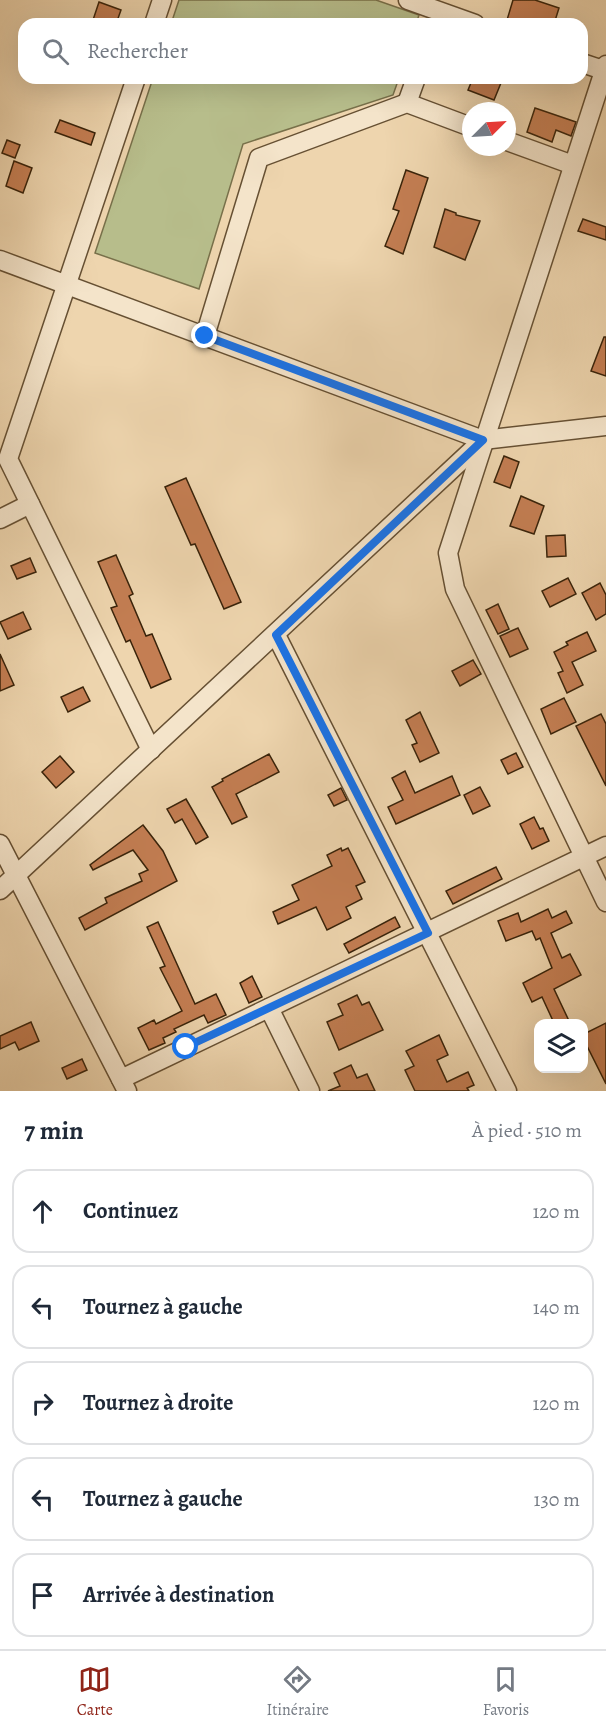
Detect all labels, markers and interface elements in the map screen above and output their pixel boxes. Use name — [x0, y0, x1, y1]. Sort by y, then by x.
search box — [18, 18, 588, 84]
icon: search — [39, 35, 72, 68]
text: Rechercher — [87, 36, 188, 66]
north arrow — [462, 102, 516, 156]
route end — [191, 322, 217, 348]
map controls — [534, 1019, 588, 1073]
button: layers — [534, 1019, 588, 1073]
route start — [172, 1033, 198, 1059]
text: 7 min — [24, 1113, 84, 1148]
text: À pied · 510 m — [472, 1117, 582, 1144]
icon: ahead — [26, 1195, 59, 1228]
text: Continuez — [83, 1196, 178, 1226]
text: 120 m — [532, 1198, 580, 1225]
icon: left — [26, 1291, 59, 1324]
text: Tournez à gauche — [83, 1292, 243, 1322]
text: 140 m — [533, 1294, 580, 1321]
icon: right — [26, 1387, 59, 1420]
text: Tournez à droite — [83, 1388, 234, 1418]
text: 120 m — [532, 1390, 580, 1417]
icon: left — [26, 1483, 59, 1516]
text: Tournez à gauche — [83, 1484, 243, 1514]
text: 130 m — [534, 1486, 580, 1513]
icon: arrive — [26, 1579, 59, 1612]
text: Arrivée à destination — [83, 1580, 274, 1610]
tab: Carte — [77, 1663, 113, 1721]
tab: Itinéraire — [266, 1663, 329, 1721]
tab: Favoris — [483, 1663, 529, 1721]

